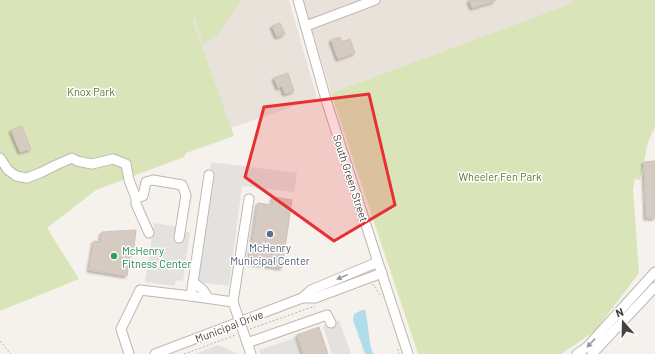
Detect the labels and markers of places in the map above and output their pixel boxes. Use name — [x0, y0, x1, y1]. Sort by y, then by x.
marker: McHenry Municipal Center — [265, 229, 275, 239]
place label: McHenry Municipal Center — [230, 241, 310, 267]
place label: McHenry Fitness Center — [122, 244, 191, 270]
marker: McHenry Fitness Center — [109, 251, 119, 261]

